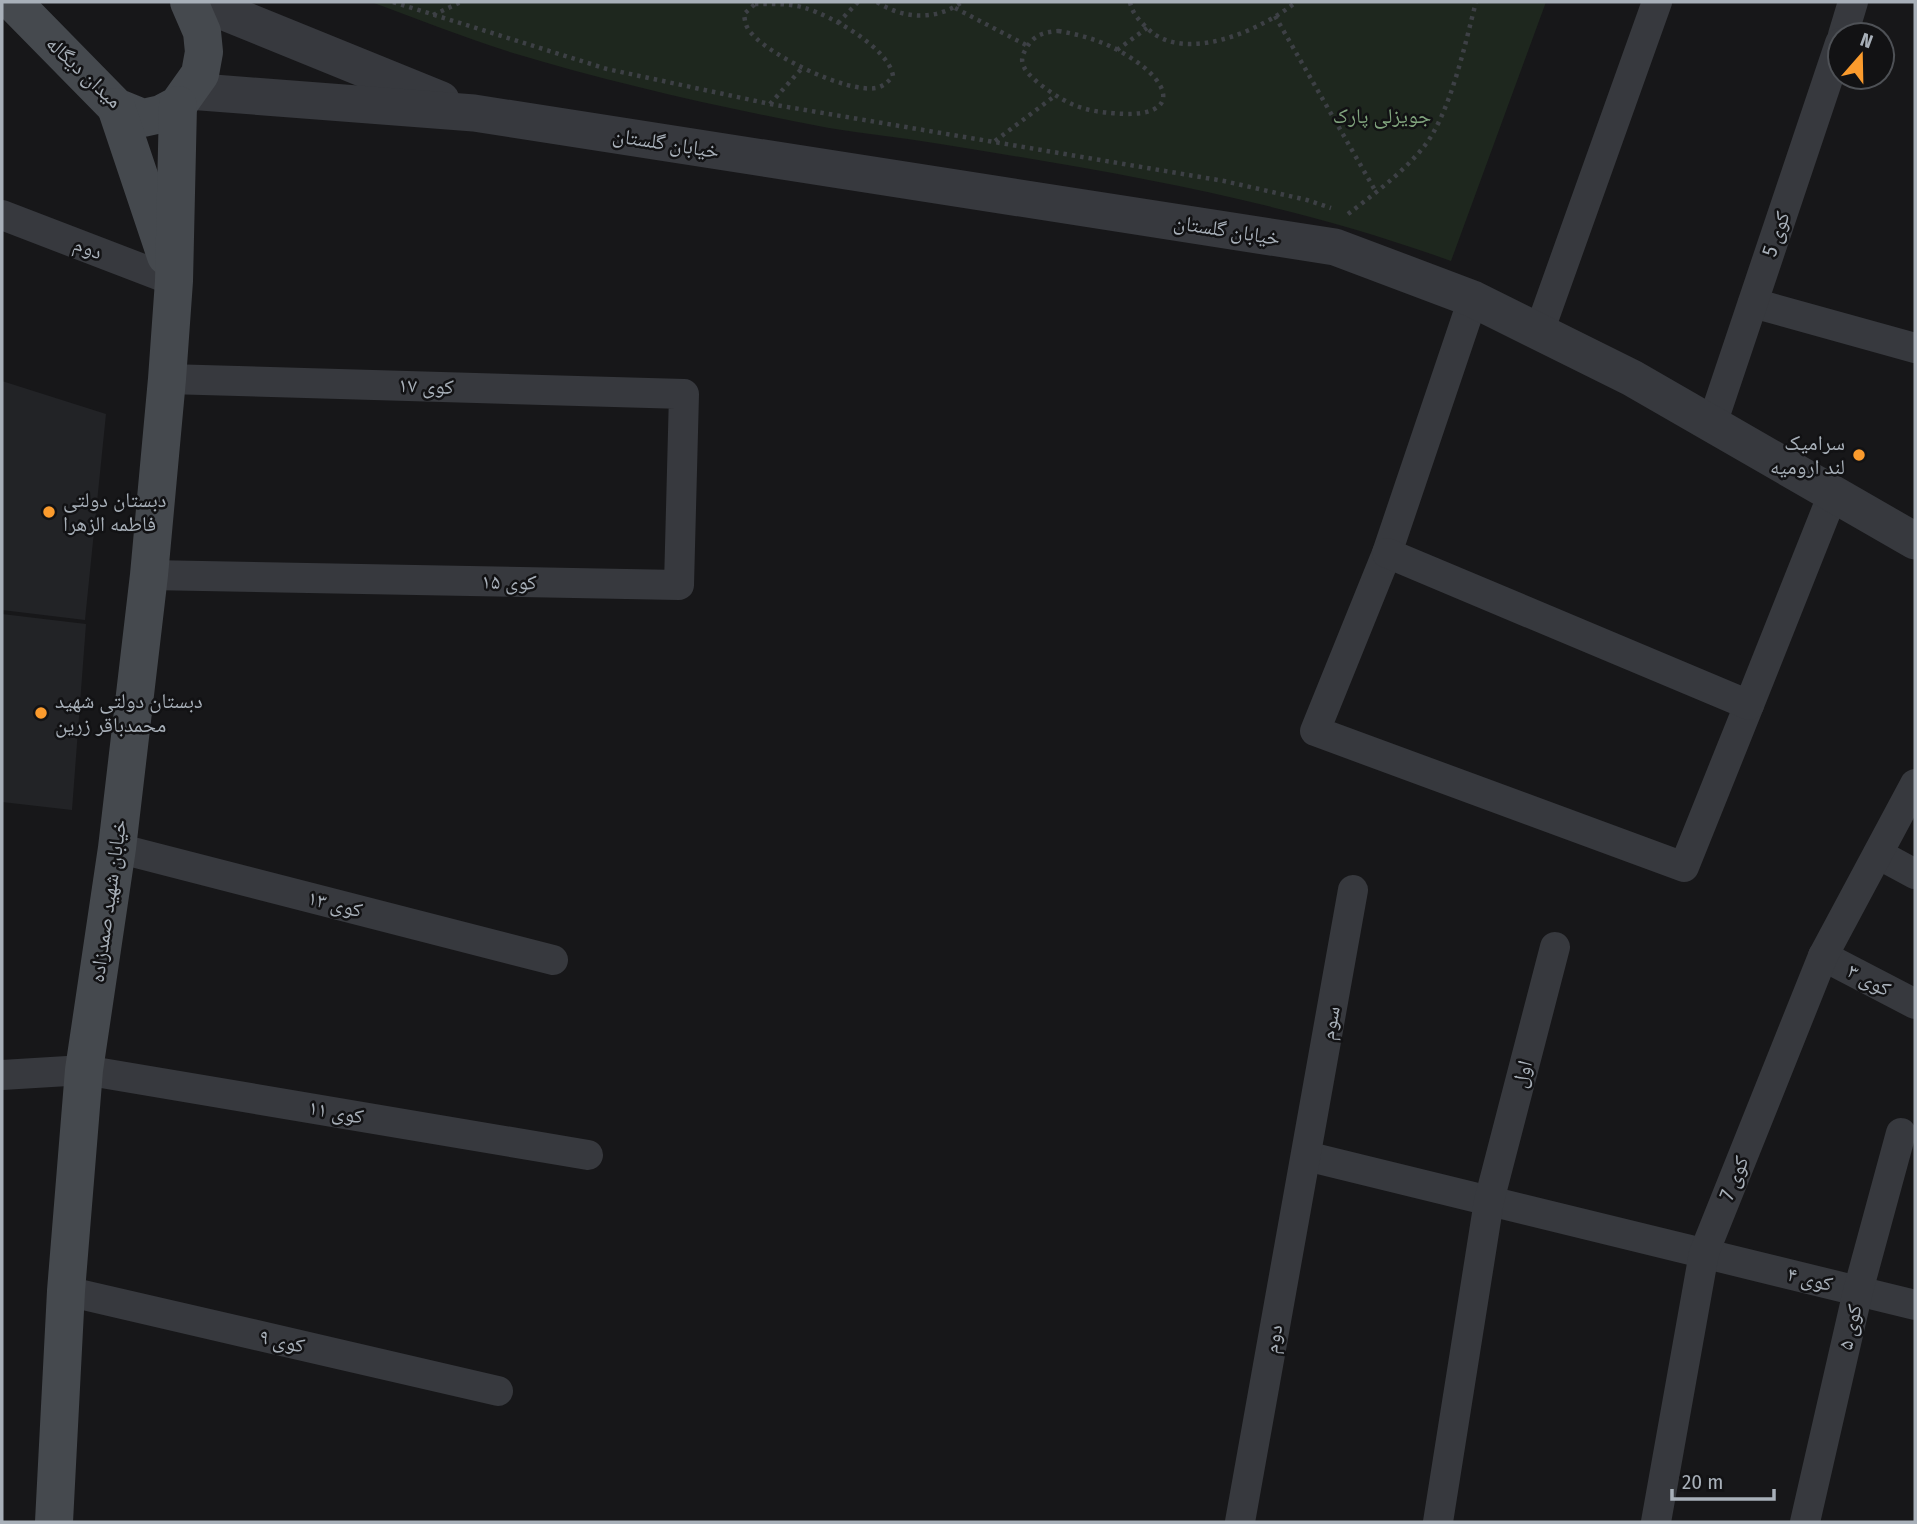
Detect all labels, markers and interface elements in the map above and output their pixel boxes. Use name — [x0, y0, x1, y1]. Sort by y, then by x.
north arrow — [1826, 21, 1896, 91]
text: N — [1857, 28, 1876, 53]
street label: میدان دیگاله — [41, 30, 127, 114]
park label: جویزلی پارک — [1333, 103, 1431, 129]
street label: خیابان گلستان — [611, 122, 721, 164]
street label: کوی 5 — [1756, 208, 1796, 260]
street label: خیابان گلستان — [1172, 209, 1282, 251]
street label: دوم — [70, 231, 106, 266]
street label: کوی ۱۷ — [398, 372, 454, 400]
place label: سرامیک لند ارومیه — [1770, 430, 1845, 480]
marker: سرامیک لند ارومیه — [1851, 447, 1867, 463]
place label: دبستان دولتی فاطمه الزهرا — [63, 487, 166, 537]
marker: دبستان دولتی فاطمه الزهرا — [41, 504, 57, 520]
street label: کوی ۱۵ — [481, 569, 537, 595]
place label: دبستان دولتی شهید محمدباقر زرین — [55, 688, 203, 738]
marker: دبستان دولتی شهید محمدباقر زرین — [33, 705, 49, 721]
street label: خیابان شهید صمدزاده — [84, 818, 132, 984]
street label: کوی ۱۳ — [305, 885, 365, 923]
street label: کوی ۳ — [1843, 958, 1896, 1002]
street label: سوم — [1314, 1004, 1347, 1042]
street label: اول — [1506, 1057, 1538, 1091]
street label: کوی ۱۱ — [306, 1094, 366, 1130]
street label: کوی 7 — [1714, 1152, 1755, 1204]
street label: کوی ۴ — [1785, 1261, 1836, 1297]
street label: کوی ۵ — [1832, 1301, 1868, 1352]
street label: کوی ۹ — [257, 1323, 308, 1359]
street label: دوم — [1258, 1323, 1289, 1356]
scale bar — [1672, 1458, 1773, 1502]
text: 20 m — [1682, 1469, 1723, 1495]

